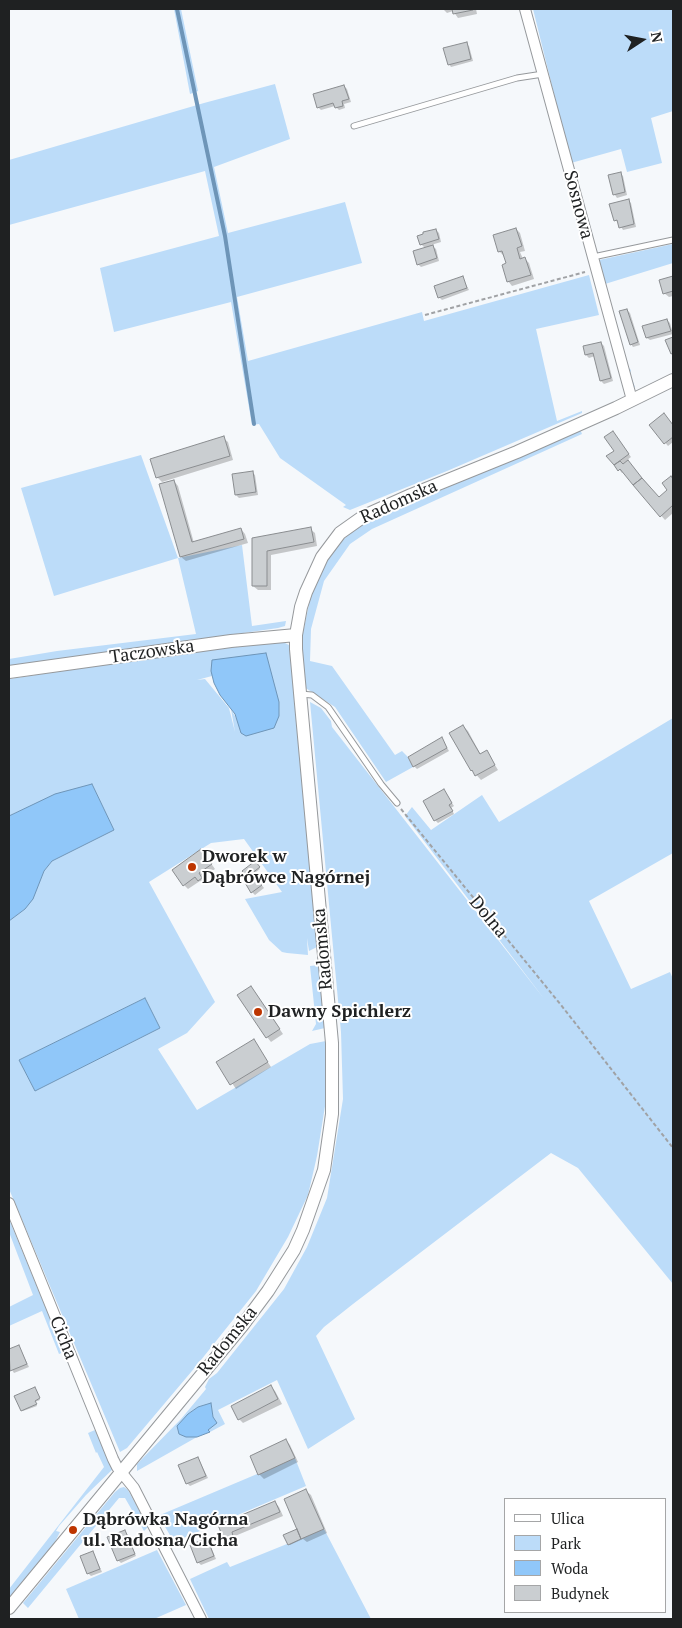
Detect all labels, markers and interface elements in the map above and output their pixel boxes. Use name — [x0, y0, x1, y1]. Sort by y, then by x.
north arrow — [617, 15, 667, 65]
text: N — [647, 30, 668, 44]
street label: Sosnowa — [559, 168, 597, 242]
street label: Radomska — [357, 475, 441, 529]
street label: Taczowska — [108, 635, 196, 669]
place label: Dworek w Dąbrówce Nagórnej — [202, 846, 370, 889]
marker: Dworek w Dąbrówce Nagórnej — [186, 861, 198, 873]
street label: Dolna — [464, 892, 512, 942]
street label: Radomska — [309, 907, 337, 991]
place label: Dawny Spichlerz — [268, 1001, 411, 1023]
marker: Dawny Spichlerz — [252, 1006, 264, 1018]
street label: Radomska — [194, 1302, 262, 1380]
street label: Cicha — [45, 1313, 81, 1363]
legend — [504, 1498, 667, 1613]
text: Ulica — [551, 1508, 585, 1528]
place label: Dąbrówka Nagórna ul. Radosna/Cicha — [83, 1509, 248, 1552]
marker: Dąbrówka Nagórna ul. Radosna/Cicha — [67, 1524, 79, 1536]
text: Park — [551, 1533, 581, 1553]
text: Woda — [551, 1558, 588, 1578]
text: Budynek — [551, 1583, 609, 1603]

